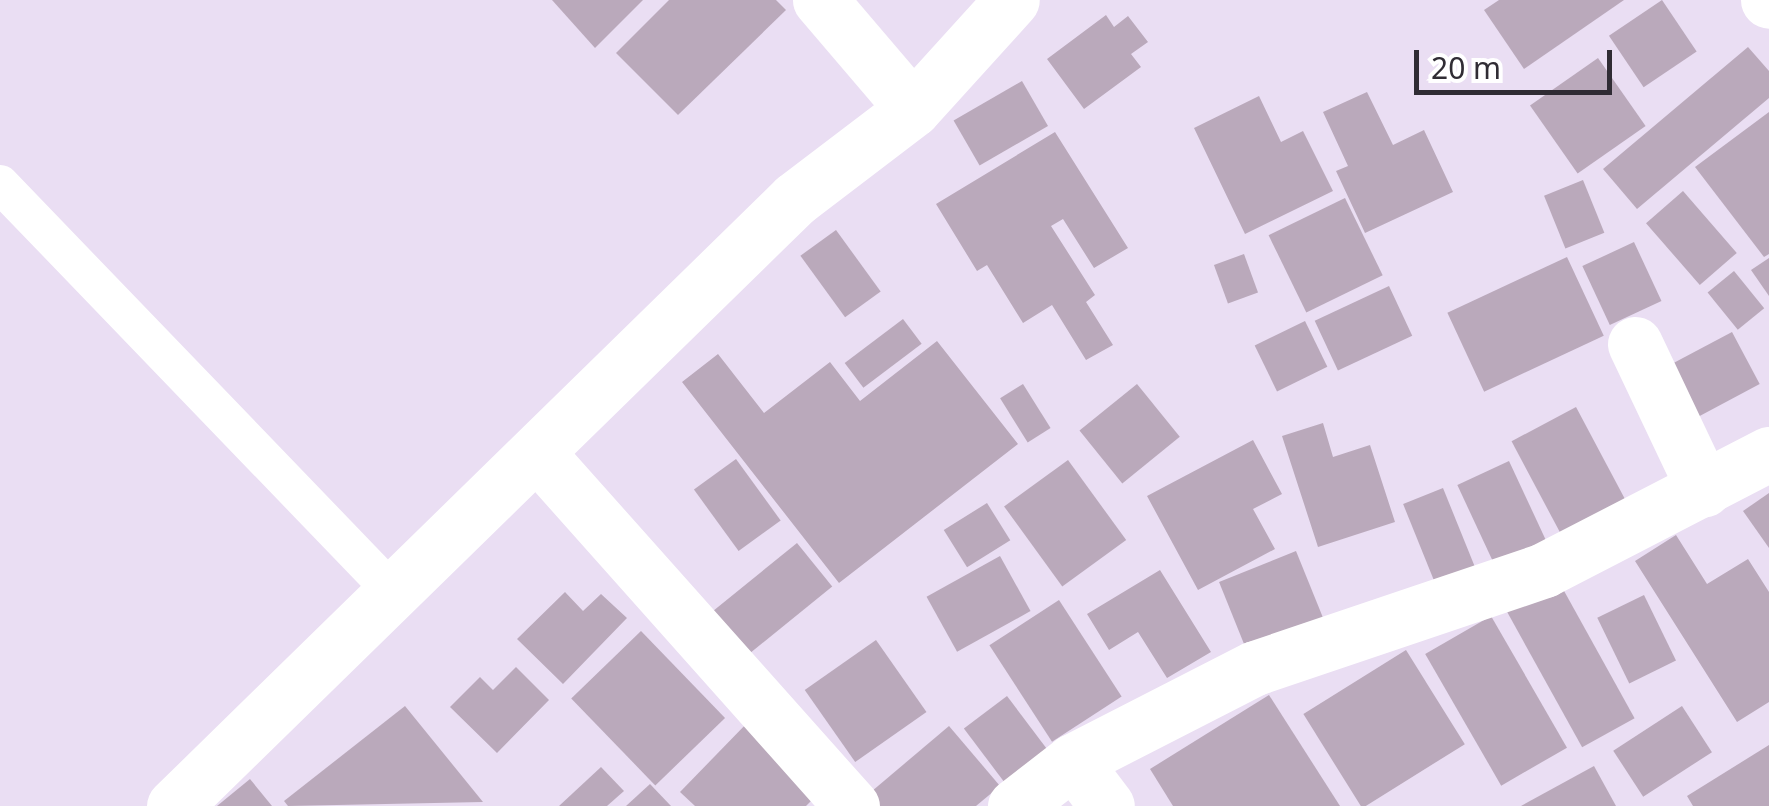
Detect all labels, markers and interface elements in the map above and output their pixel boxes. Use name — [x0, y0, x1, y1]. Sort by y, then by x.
scale bar — [1419, 30, 1616, 92]
text: 20 m — [1431, 47, 1501, 88]

